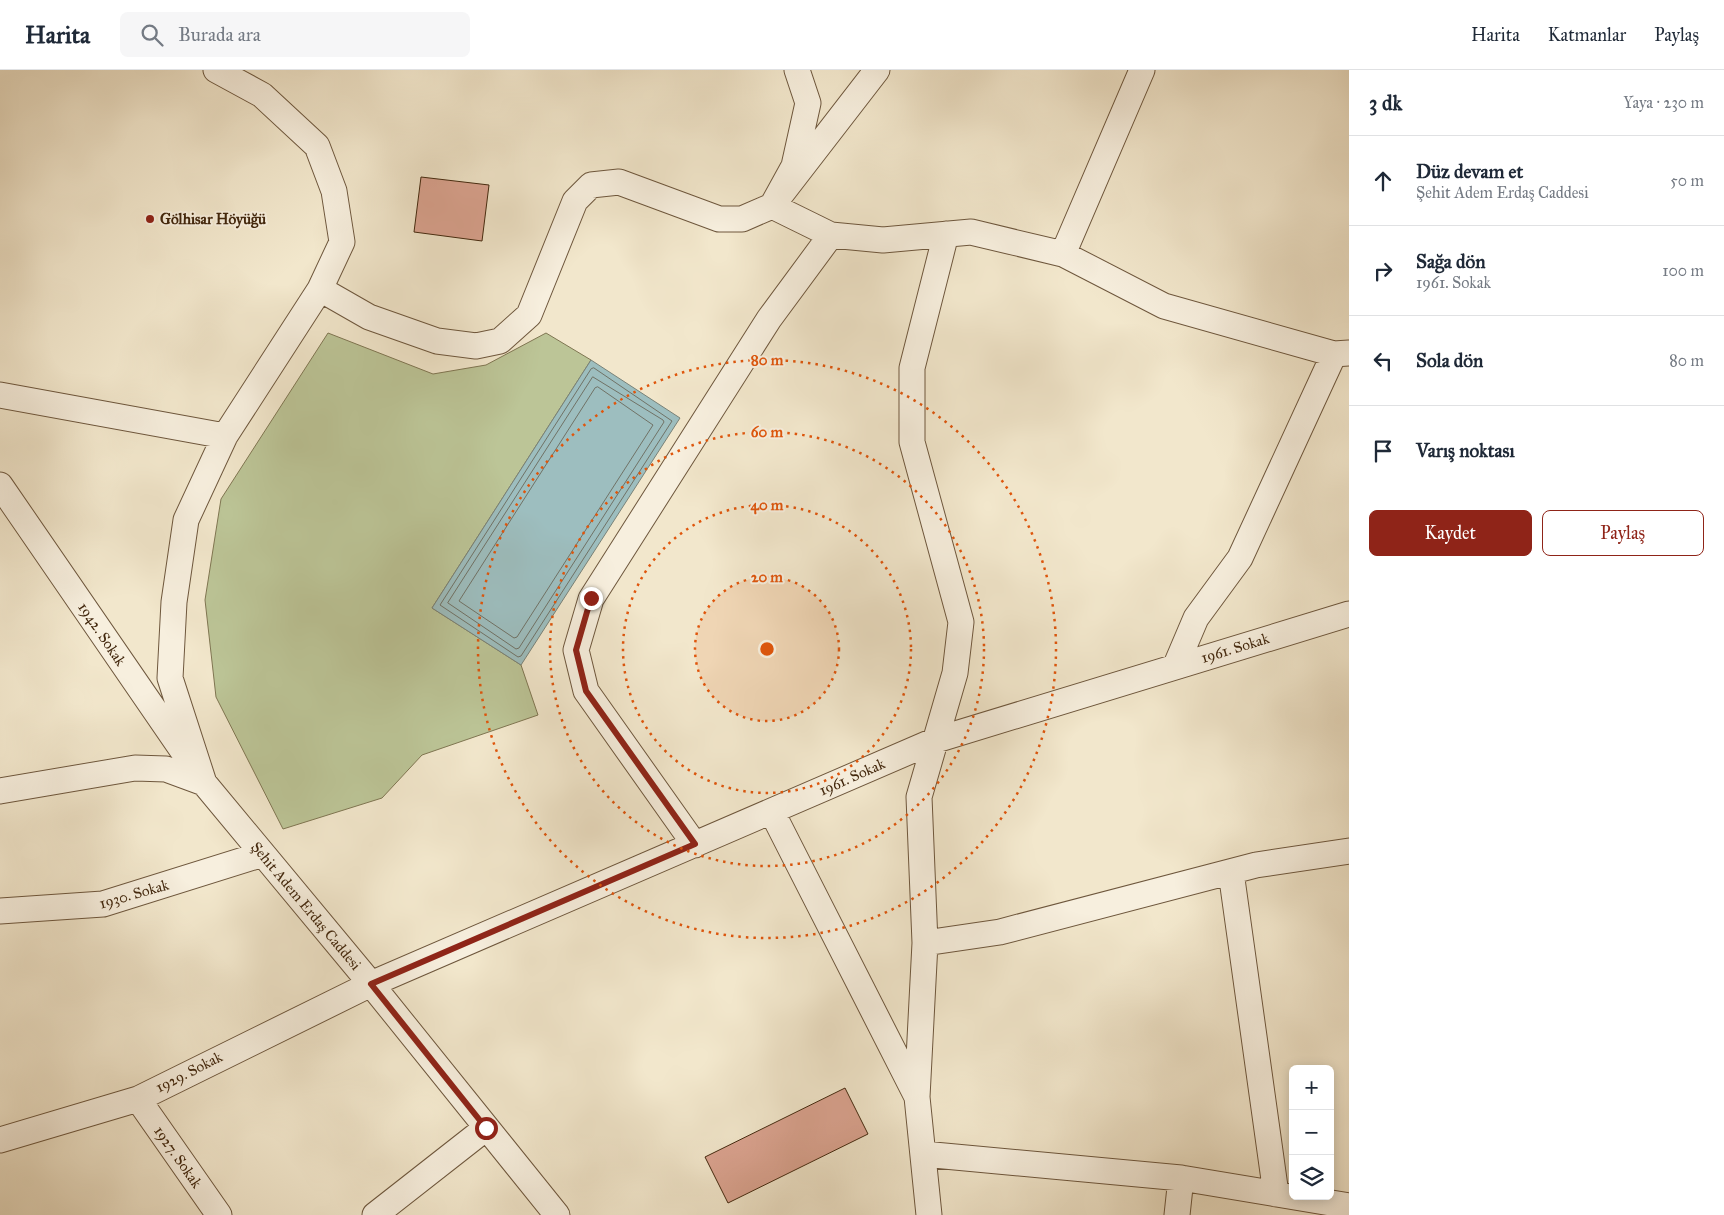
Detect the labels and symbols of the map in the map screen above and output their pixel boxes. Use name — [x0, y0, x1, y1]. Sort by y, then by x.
place label: Gölhisar Höyüğü — [160, 210, 266, 229]
marker: Gölhisar Höyüğü — [144, 213, 156, 225]
text: 80 m — [751, 351, 784, 369]
text: 60 m — [751, 423, 784, 441]
text: 40 m — [751, 496, 784, 515]
text: 20 m — [751, 568, 783, 586]
route end — [580, 587, 603, 610]
street label: 1942. Sokak — [74, 599, 130, 669]
street label: 1961. Sokak — [1199, 629, 1271, 667]
centre of rings — [758, 640, 776, 658]
street label: 1961. Sokak — [816, 754, 888, 800]
street label: Şehit Adem Erdaş Caddesi — [247, 838, 365, 974]
street label: 1930. Sokak — [97, 875, 171, 912]
street label: 1929. Sokak — [153, 1048, 225, 1096]
route start — [475, 1117, 498, 1140]
street label: 1927. Sokak — [150, 1123, 206, 1191]

